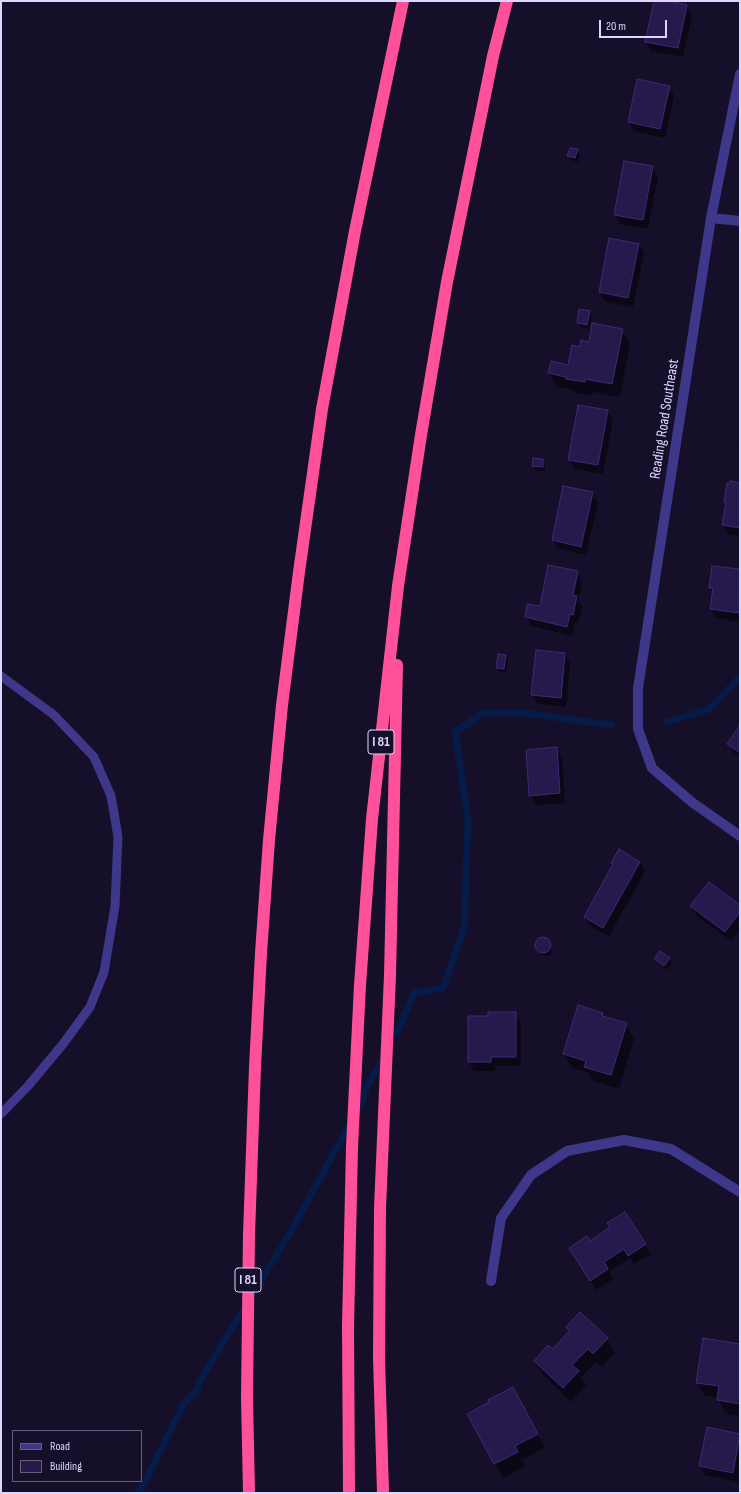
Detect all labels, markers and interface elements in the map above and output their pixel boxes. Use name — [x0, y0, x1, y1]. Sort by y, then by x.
scale bar — [601, 12, 669, 38]
text: 20 m — [606, 19, 626, 34]
street label: Reading Road Southeast — [647, 358, 683, 480]
road number: I 81 — [368, 730, 394, 754]
road number: I 81 — [235, 1268, 261, 1292]
legend — [12, 1430, 142, 1482]
text: Road — [50, 1439, 70, 1454]
text: Building — [50, 1459, 82, 1474]

